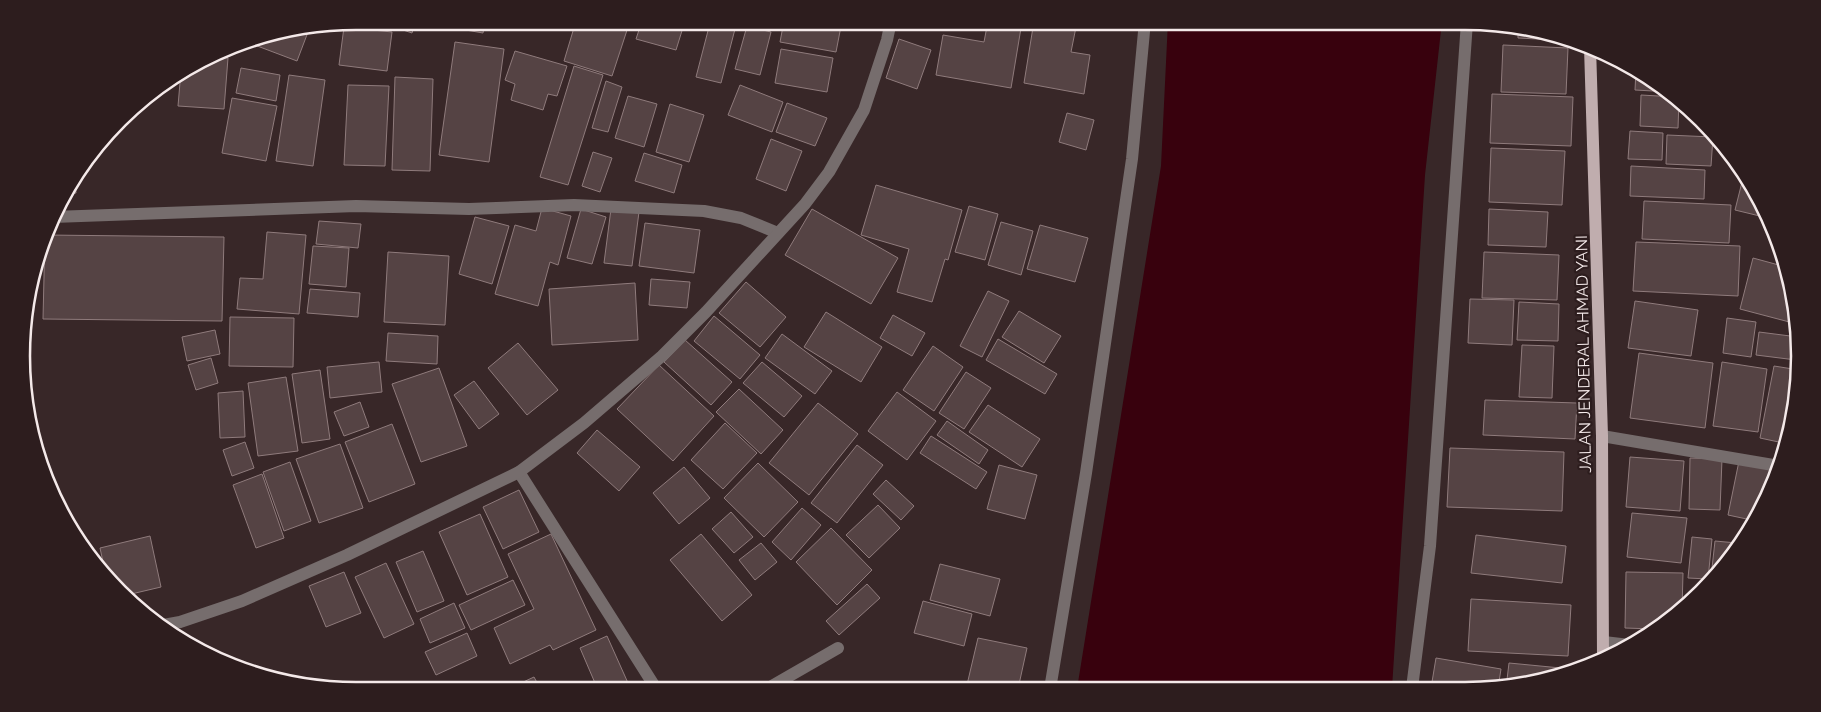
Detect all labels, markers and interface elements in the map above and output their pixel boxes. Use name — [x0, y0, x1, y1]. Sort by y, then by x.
street label: JALAN JENDERAL AHMAD YANI — [1572, 235, 1595, 473]

